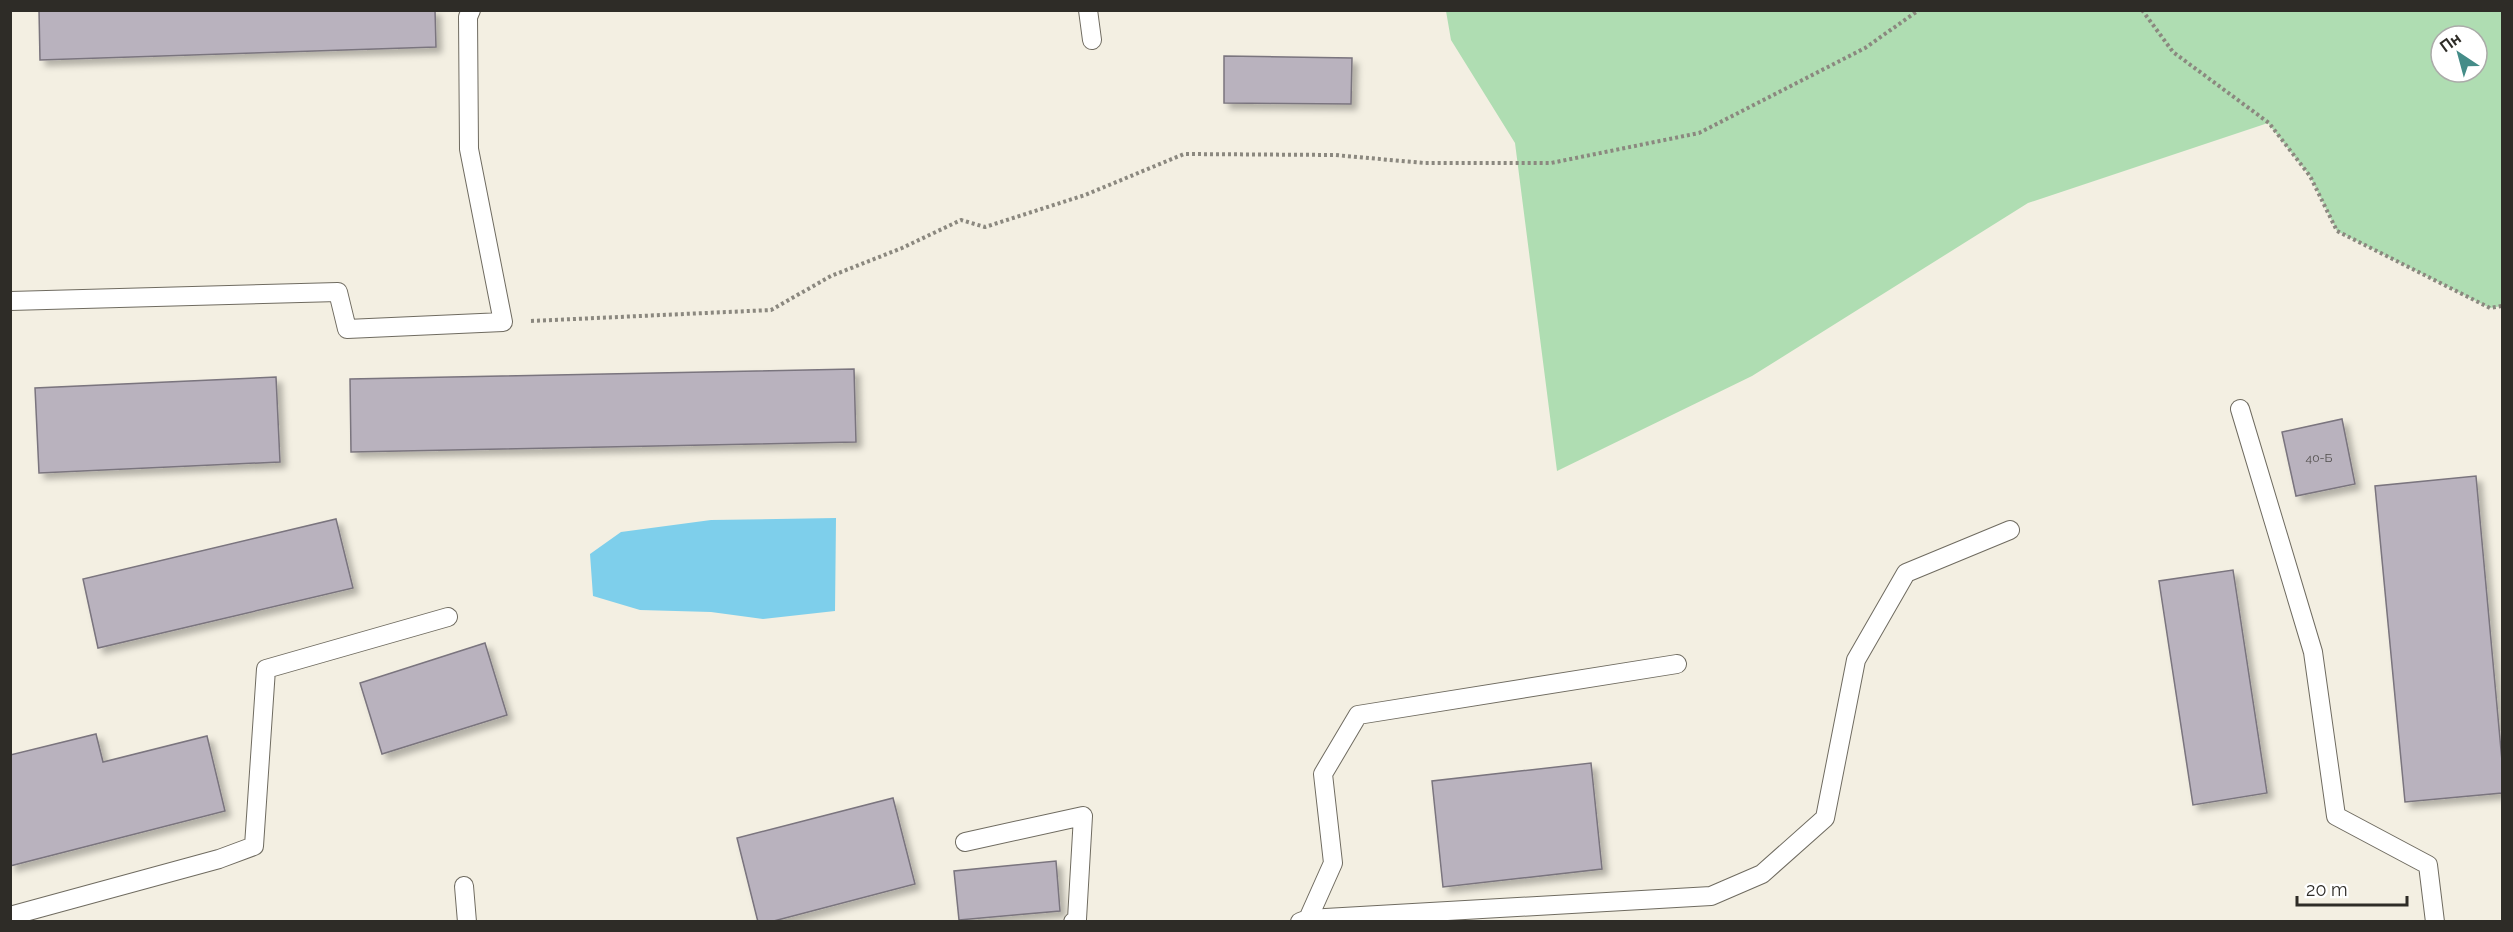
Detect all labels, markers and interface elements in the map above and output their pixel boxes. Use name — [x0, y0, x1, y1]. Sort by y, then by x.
north arrow — [2429, 24, 2489, 84]
text: Пн — [2436, 28, 2465, 56]
house number: 40-Б — [2306, 451, 2333, 465]
scale bar — [2297, 869, 2406, 907]
text: 20 m — [2306, 879, 2348, 900]

